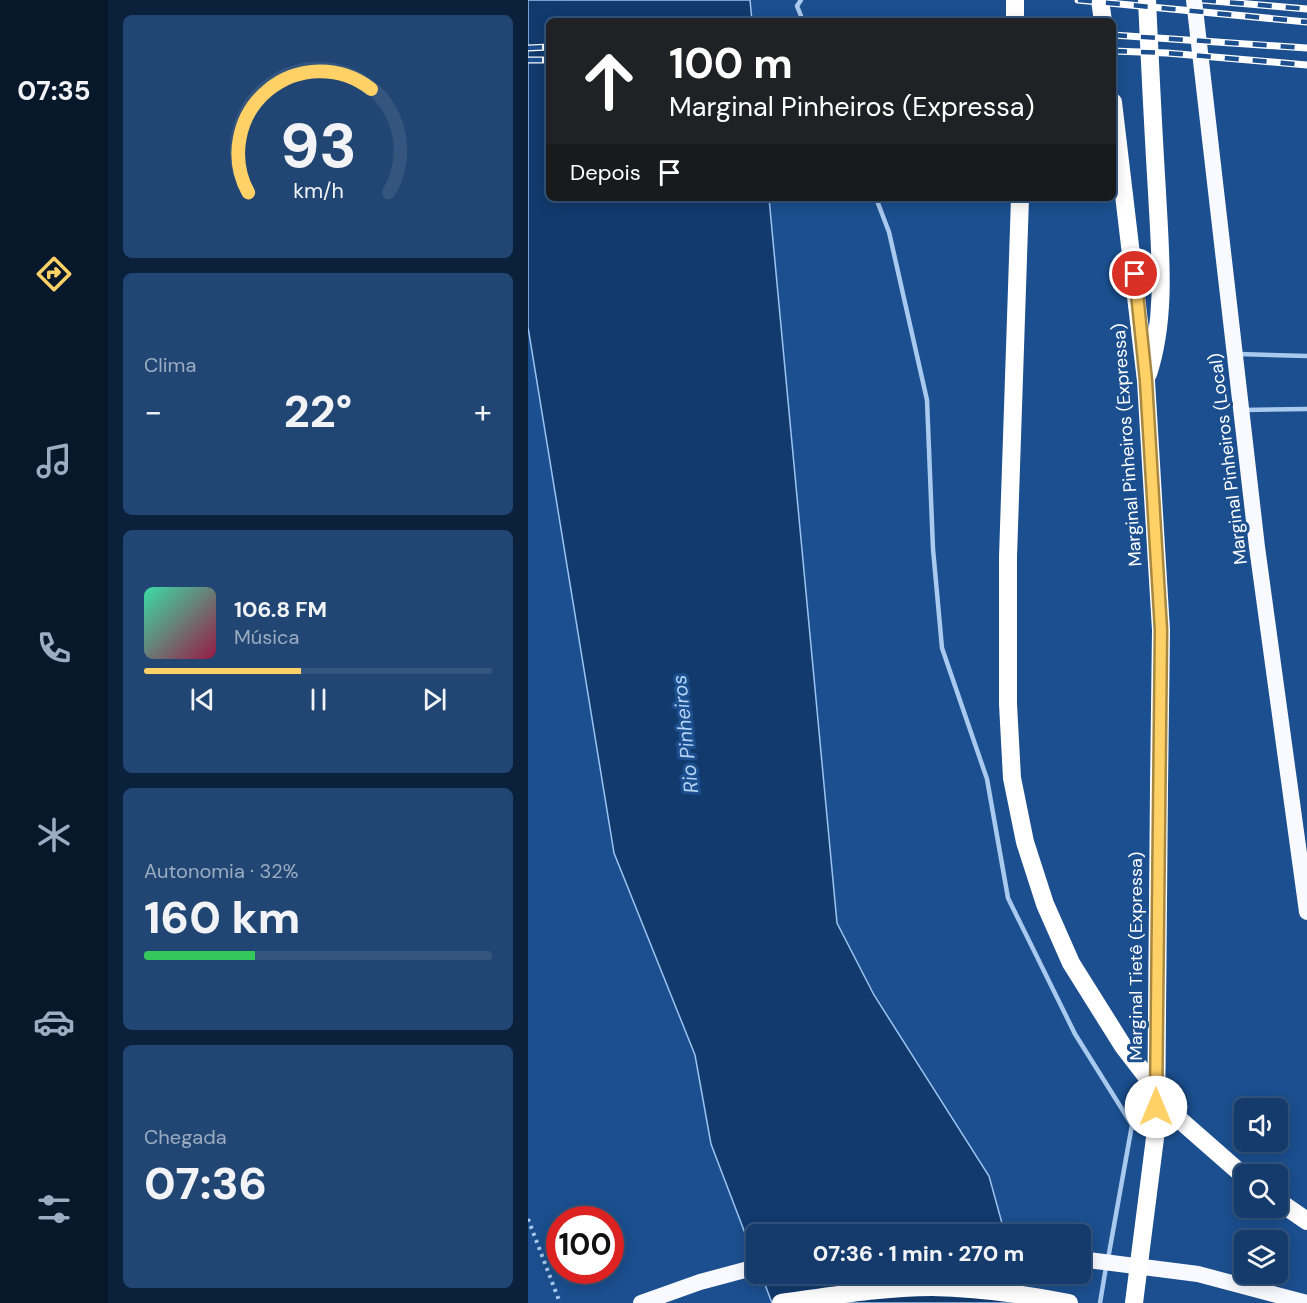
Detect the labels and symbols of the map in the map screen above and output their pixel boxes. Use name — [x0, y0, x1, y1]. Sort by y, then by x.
pin — [1109, 248, 1160, 299]
street label: Marginal Pinheiros (Expressa) — [1107, 323, 1147, 567]
street label: Marginal Pinheiros (Local) — [1203, 352, 1253, 566]
water label: Rio Pinheiros — [666, 673, 704, 795]
street label: Marginal Tietê (Expressa) — [1124, 851, 1148, 1061]
position arrow — [1124, 1075, 1188, 1139]
speed limit sign: 100 — [546, 1206, 624, 1284]

